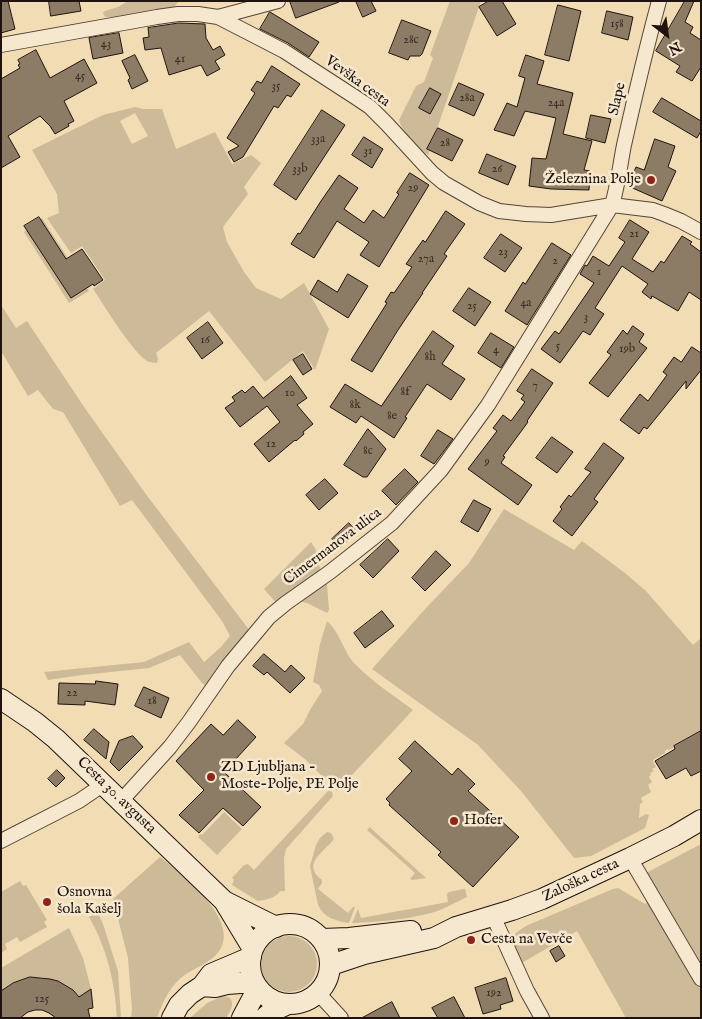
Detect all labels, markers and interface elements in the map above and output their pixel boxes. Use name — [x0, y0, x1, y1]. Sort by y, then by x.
north arrow — [642, 10, 692, 60]
house number: 158 — [610, 18, 624, 32]
house number: 28c — [403, 34, 419, 48]
text: N — [665, 37, 684, 59]
house number: 43 — [101, 38, 111, 52]
street label: Vevška cesta — [321, 52, 393, 112]
house number: 41 — [175, 53, 185, 67]
house number: 45 — [75, 70, 85, 84]
house number: 35 — [272, 80, 280, 94]
street label: Slape — [605, 81, 631, 117]
house number: 28a — [459, 92, 475, 106]
house number: 24a — [548, 97, 564, 111]
house number: 33a — [311, 133, 325, 147]
house number: 28 — [440, 137, 450, 151]
house number: 31 — [364, 145, 372, 159]
house number: 33b — [292, 163, 308, 177]
house number: 26 — [492, 163, 502, 177]
place label: Železnina Polje — [545, 171, 641, 189]
marker: Železnina Polje — [645, 174, 657, 186]
house number: 29 — [408, 182, 418, 196]
house number: 21 — [629, 228, 639, 242]
house number: 23 — [498, 246, 508, 260]
house number: 27a — [418, 253, 434, 267]
house number: 2 — [552, 255, 558, 269]
house number: 1 — [597, 266, 601, 280]
house number: 4a — [520, 297, 532, 311]
house number: 25 — [467, 300, 477, 314]
house number: 3 — [584, 311, 588, 325]
house number: 16 — [200, 334, 210, 348]
house number: 5 — [556, 340, 560, 354]
house number: 19b — [619, 343, 635, 357]
house number: 4 — [493, 344, 499, 358]
house number: 8h — [424, 351, 436, 365]
house number: 7 — [532, 380, 538, 394]
house number: 8f — [400, 386, 410, 400]
house number: 10 — [285, 387, 295, 401]
house number: 8k — [349, 399, 361, 413]
house number: 8e — [387, 410, 397, 424]
house number: 12 — [266, 438, 276, 452]
house number: 8c — [363, 445, 373, 459]
house number: 9 — [484, 456, 490, 470]
street label: Cimermanova ulica — [281, 504, 385, 590]
house number: 22 — [66, 687, 78, 701]
house number: 18 — [147, 695, 157, 709]
street label: Cesta 30. avgusta — [73, 754, 159, 838]
place label: ZD Ljubljana - Moste-Polje, PE Polje — [221, 759, 359, 794]
marker: ZD Ljubljana - Moste-Polje, PE Polje — [205, 771, 217, 783]
place label: Hofer — [464, 812, 502, 830]
marker: Hofer — [448, 815, 460, 827]
street label: Zaloška cesta — [540, 855, 622, 907]
place label: Osnovna šola Kašelj — [57, 884, 121, 919]
marker: Osnovna šola Kašelj — [41, 896, 53, 908]
place label: Cesta na Vevče — [481, 931, 572, 949]
marker: Cesta na Vevče — [465, 934, 477, 946]
house number: 192 — [486, 987, 502, 1001]
house number: 125 — [35, 993, 49, 1007]

